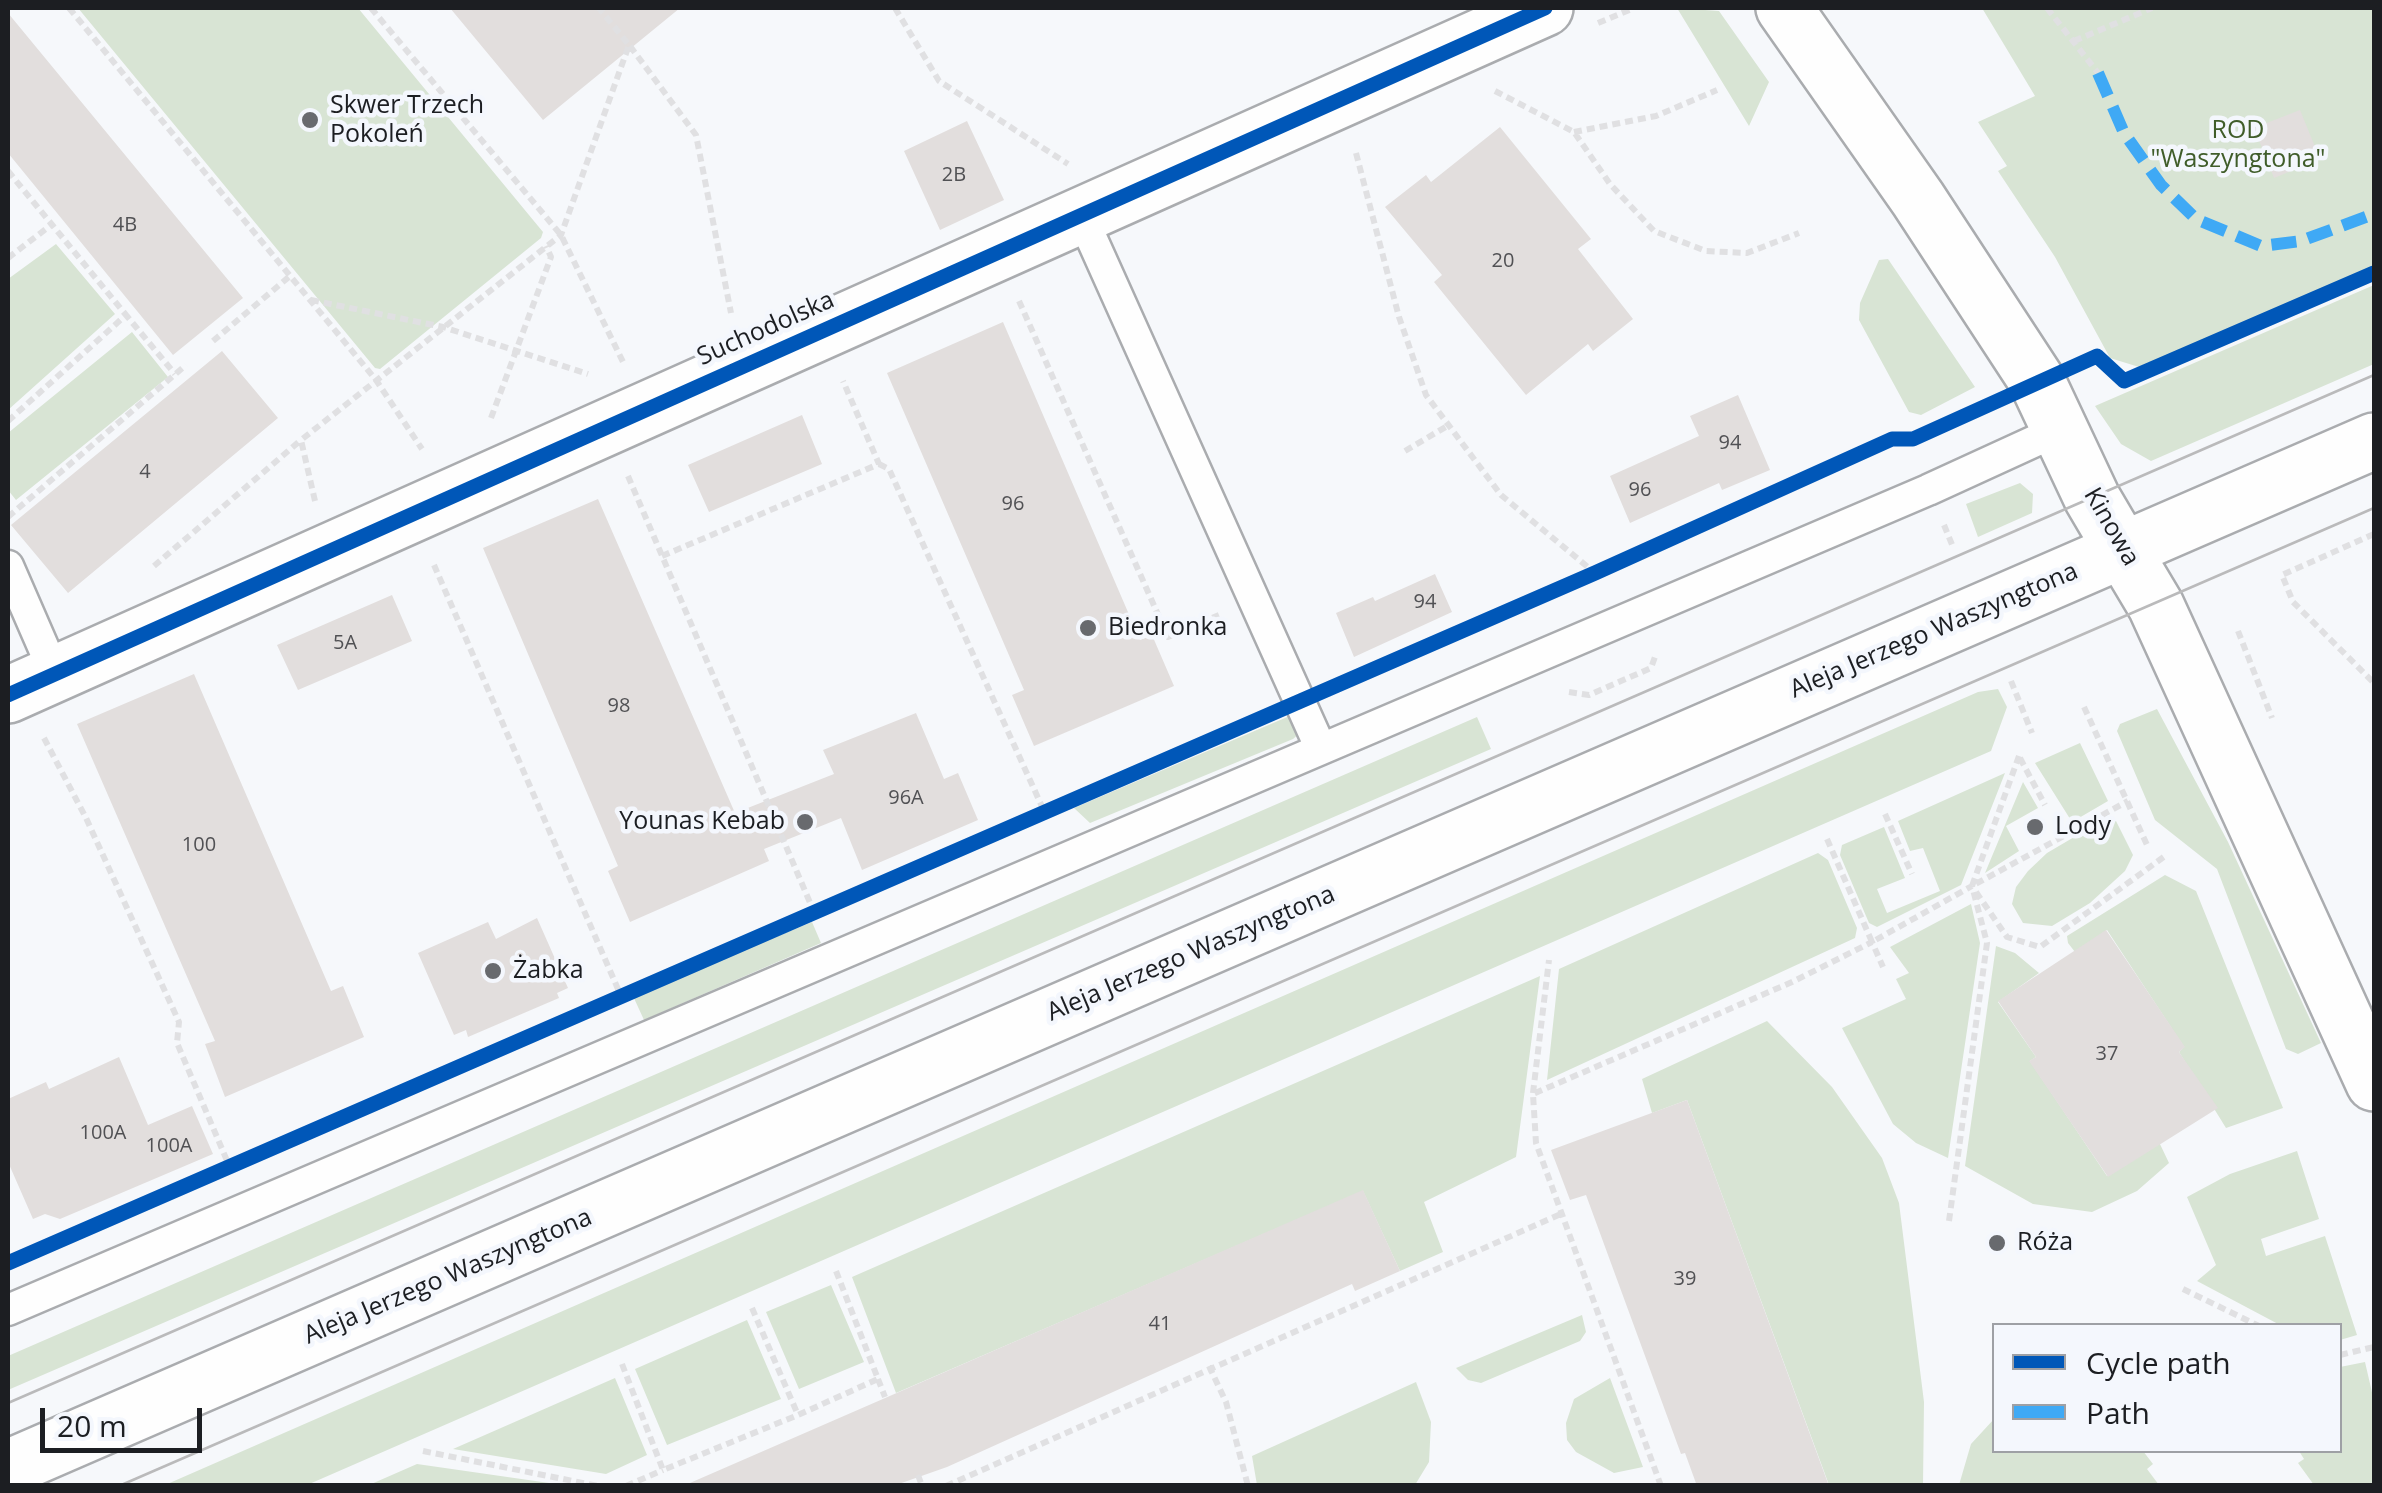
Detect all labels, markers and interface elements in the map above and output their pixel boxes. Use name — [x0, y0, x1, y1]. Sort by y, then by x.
place label: Skwer Trzech Pokoleń — [330, 91, 484, 150]
marker: Skwer Trzech Pokoleń — [299, 109, 321, 131]
park label: ROD "Waszyngtona" — [2150, 116, 2326, 175]
house number: 2B — [942, 163, 966, 187]
house number: 4B — [113, 213, 137, 237]
house number: 20 — [1492, 249, 1514, 273]
street label: Suchodolska — [693, 285, 839, 373]
house number: 94 — [1719, 431, 1741, 455]
house number: 4 — [139, 460, 151, 484]
house number: 96 — [1629, 478, 1651, 502]
street label: Kinowa — [2077, 483, 2145, 571]
house number: 96 — [1002, 492, 1024, 516]
street label: Aleja Jerzego Waszyngtona — [1786, 557, 2082, 705]
house number: 94 — [1414, 590, 1436, 614]
place label: Biedronka — [1108, 613, 1227, 643]
marker: Biedronka — [1077, 617, 1099, 639]
house number: 5A — [333, 631, 357, 655]
house number: 98 — [608, 694, 630, 718]
house number: 96A — [888, 786, 924, 810]
place label: Younas Kebab — [619, 807, 785, 837]
marker: Younas Kebab — [794, 811, 816, 833]
place label: Lody — [2055, 812, 2111, 842]
marker: Lody — [2024, 816, 2046, 838]
house number: 100 — [182, 833, 216, 857]
street label: Aleja Jerzego Waszyngtona — [1043, 880, 1339, 1028]
place label: Żabka — [513, 956, 584, 986]
marker: Żabka — [482, 960, 504, 982]
house number: 37 — [2096, 1042, 2118, 1066]
house number: 100A — [80, 1121, 126, 1145]
house number: 100A — [146, 1134, 192, 1158]
street label: Aleja Jerzego Waszyngtona — [300, 1203, 596, 1351]
place label: Róża — [2017, 1228, 2073, 1258]
marker: Róża — [1986, 1232, 2008, 1254]
house number: 39 — [1674, 1267, 1696, 1291]
house number: 41 — [1149, 1312, 1171, 1336]
legend — [1992, 1323, 2342, 1453]
text: Cycle path — [2086, 1342, 2231, 1383]
scale bar — [45, 1388, 208, 1450]
text: Path — [2086, 1392, 2150, 1433]
text: 20 m — [57, 1405, 127, 1446]

